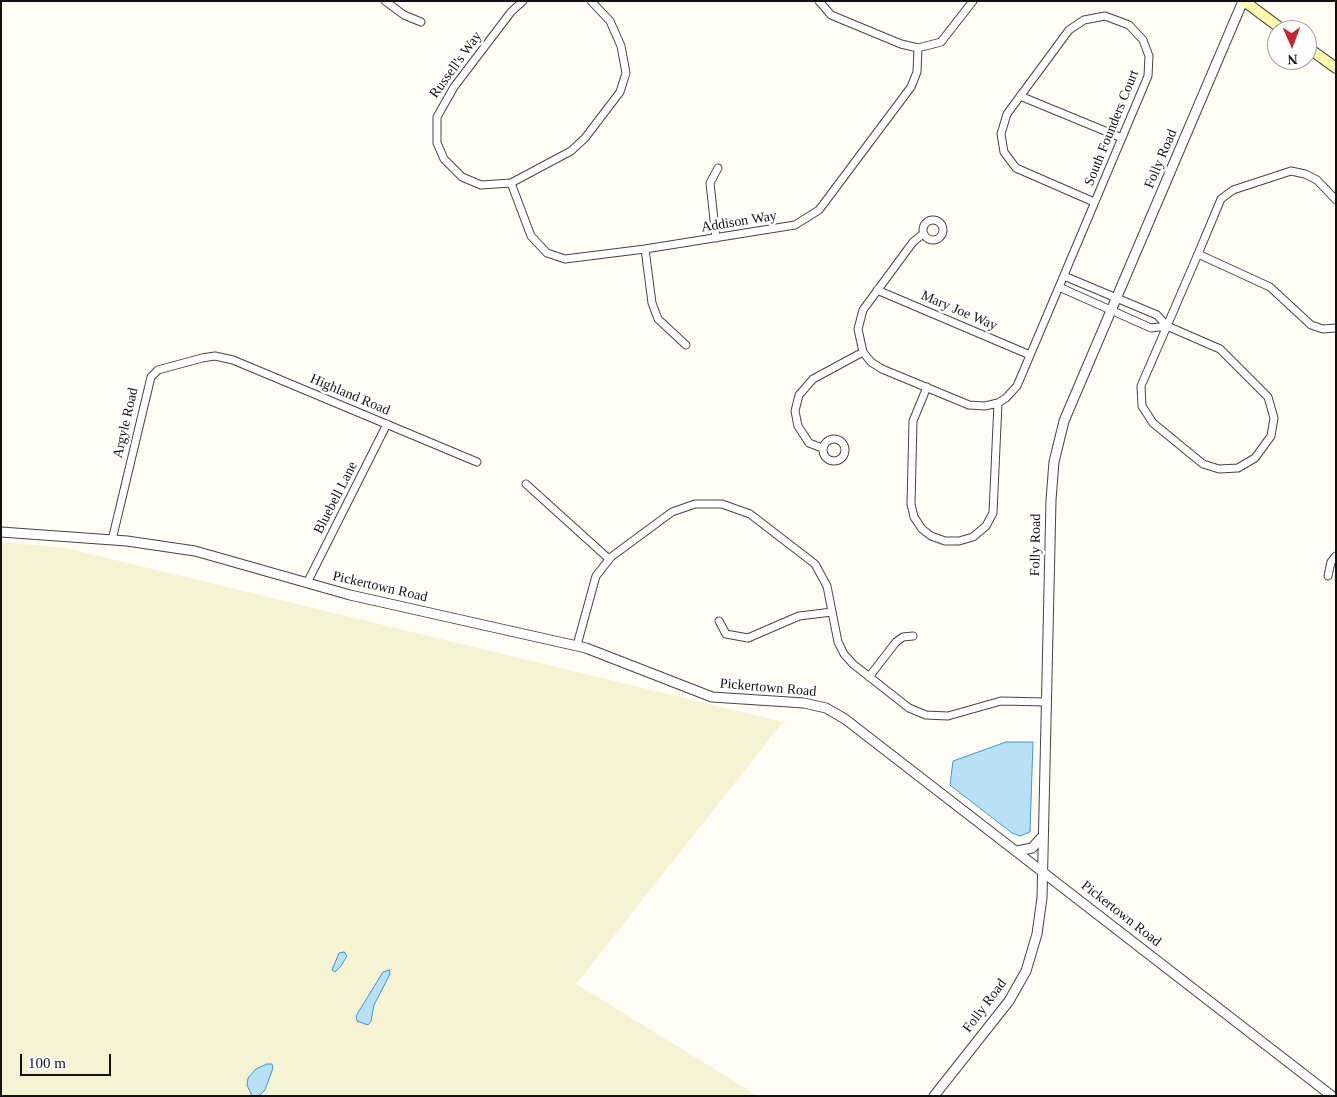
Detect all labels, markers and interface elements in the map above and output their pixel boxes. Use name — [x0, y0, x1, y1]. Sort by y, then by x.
north arrow — [1267, 20, 1317, 70]
street label: Russell's Way — [426, 29, 486, 101]
text: N — [1287, 52, 1298, 67]
street label: South Founders Court — [1081, 68, 1143, 188]
street label: Folly Road — [1141, 127, 1181, 191]
street label: Addison Way — [700, 208, 778, 236]
street label: Mary Joe Way — [918, 287, 1000, 335]
street label: Highland Road — [308, 371, 392, 419]
street label: Argyle Road — [110, 386, 142, 460]
street label: Bluebell Lane — [311, 459, 361, 537]
street label: Folly Road — [1027, 514, 1045, 576]
street label: Pickertown Road — [331, 568, 429, 606]
street label: Pickertown Road — [719, 675, 817, 701]
street label: Pickertown Road — [1078, 878, 1164, 950]
street label: Folly Road — [959, 976, 1011, 1036]
scale bar — [22, 1044, 114, 1076]
text: 100 m — [28, 1055, 66, 1071]

